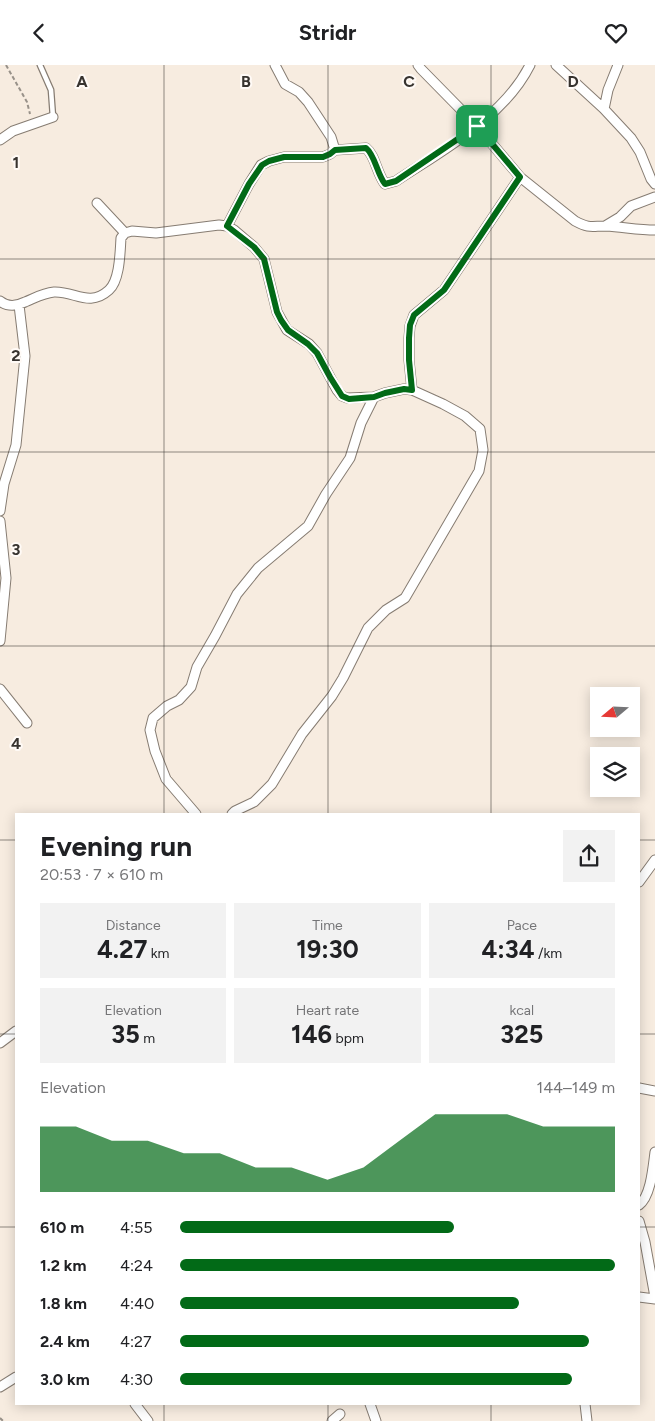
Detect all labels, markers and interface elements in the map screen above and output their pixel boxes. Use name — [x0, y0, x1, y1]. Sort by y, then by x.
icon: back — [25, 19, 53, 47]
text: Stridr — [299, 19, 356, 46]
icon: heart — [602, 19, 630, 47]
text: A — [76, 72, 88, 91]
text: B — [241, 72, 251, 91]
text: C — [403, 72, 415, 91]
text: D — [567, 72, 579, 91]
pin — [456, 105, 498, 147]
icon: arrive — [463, 112, 491, 140]
text: 1 — [13, 153, 19, 172]
text: 2 — [11, 346, 21, 365]
text: 3 — [12, 540, 21, 559]
north arrow — [590, 687, 640, 737]
map controls — [590, 687, 640, 797]
text: 4 — [11, 734, 21, 753]
button: layers — [590, 747, 640, 797]
text: Evening run — [40, 829, 192, 863]
button: share — [563, 830, 615, 882]
text: 20:53 · 7 × 610 m — [40, 865, 163, 884]
text: Distance — [106, 917, 161, 934]
text: Time — [312, 917, 343, 934]
text: Pace — [507, 917, 537, 934]
text: 4.27 — [97, 934, 147, 964]
text: 19:30 — [296, 934, 359, 964]
text: 4:34 — [481, 934, 535, 964]
text: km — [147, 945, 169, 962]
text: /km — [535, 945, 562, 962]
text: Elevation — [104, 1002, 162, 1019]
text: Heart rate — [296, 1002, 359, 1019]
text: kcal — [510, 1002, 534, 1019]
text: 35 — [111, 1019, 140, 1049]
text: 146 — [291, 1019, 332, 1049]
text: 325 — [500, 1019, 543, 1049]
text: m — [140, 1030, 155, 1047]
text: bpm — [332, 1030, 364, 1047]
text: Elevation — [40, 1078, 106, 1097]
text: 144–149 m — [537, 1078, 615, 1097]
text: 610 m — [40, 1218, 84, 1237]
text: 4:55 — [120, 1218, 152, 1237]
text: 1.2 km — [40, 1256, 86, 1275]
text: 4:24 — [120, 1256, 153, 1275]
text: 1.8 km — [40, 1294, 87, 1313]
text: 4:40 — [120, 1294, 154, 1313]
text: 2.4 km — [40, 1332, 90, 1351]
text: 4:27 — [120, 1332, 152, 1351]
text: 3.0 km — [40, 1370, 90, 1389]
text: 4:30 — [120, 1370, 153, 1389]

